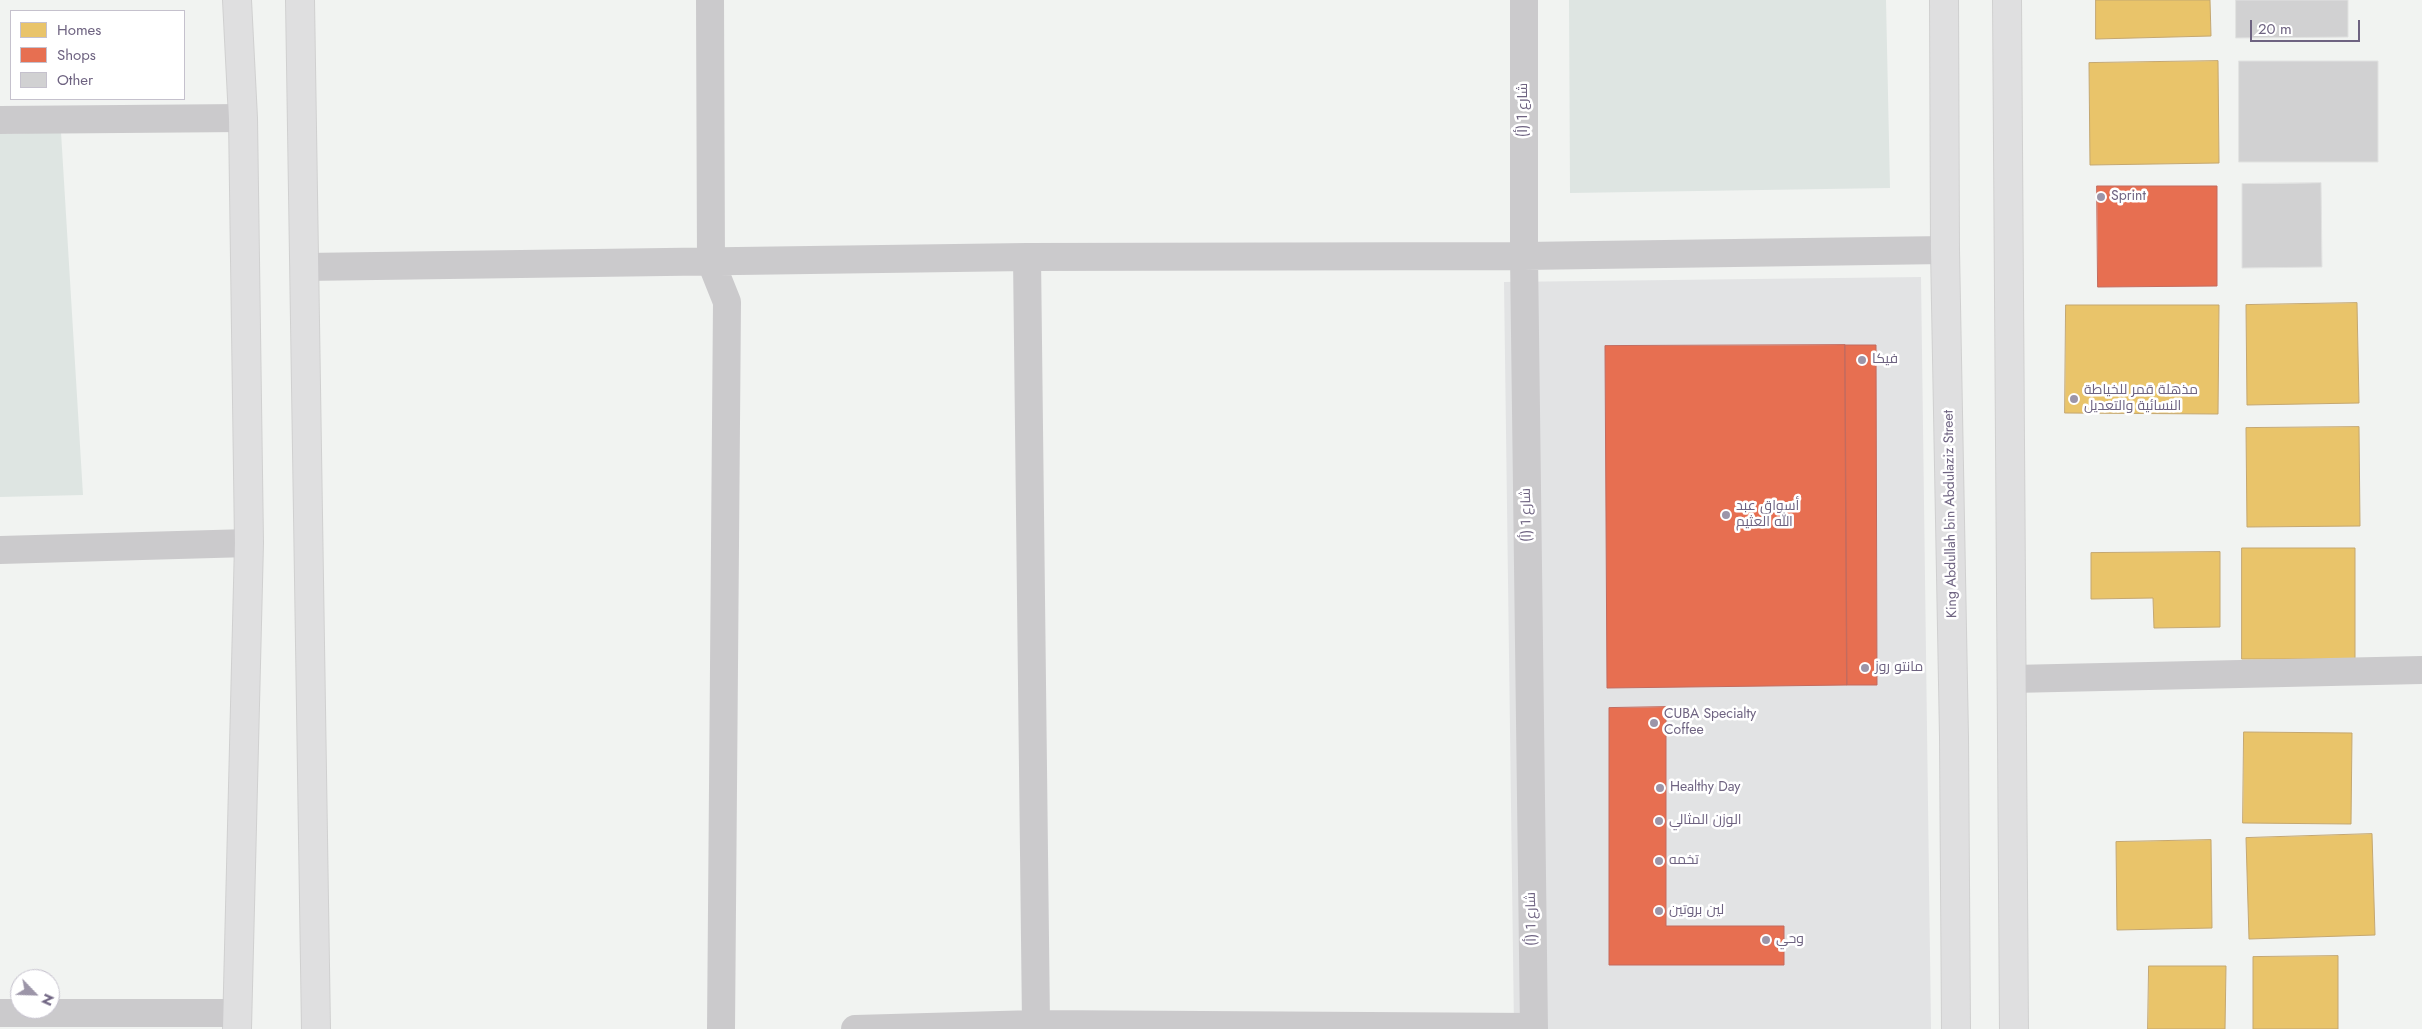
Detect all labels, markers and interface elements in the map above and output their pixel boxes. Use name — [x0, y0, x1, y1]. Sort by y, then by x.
legend — [10, 10, 185, 100]
scale bar — [2252, 10, 2362, 42]
text: 20 m — [2258, 18, 2292, 40]
text: Homes — [57, 19, 101, 41]
text: Shops — [57, 44, 96, 66]
text: Other — [57, 69, 93, 91]
street label: شارع 1 (أ) — [1516, 83, 1532, 137]
place label: Sprint — [2111, 189, 2146, 205]
marker: Sprint — [2095, 191, 2107, 203]
place label: فيكا — [1872, 352, 1898, 368]
marker: فيكا — [1856, 354, 1868, 366]
place label: مذهلة قمر للخياطة النسائية والتعديل — [2084, 383, 2198, 416]
marker: مذهلة قمر للخياطة النسائية والتعديل — [2068, 393, 2080, 405]
street label: King Abdullah bin Abdulaziz Street — [1941, 410, 1961, 618]
street label: شارع 1 (أ) — [1518, 488, 1536, 542]
place label: أسواق عبد الله العثيم — [1736, 499, 1799, 532]
marker: أسواق عبد الله العثيم — [1720, 509, 1732, 521]
place label: مانتو روز — [1875, 660, 1923, 676]
marker: مانتو روز — [1859, 662, 1871, 674]
place label: CUBA Specialty Coffee — [1664, 707, 1756, 740]
marker: CUBA Specialty Coffee — [1648, 717, 1660, 729]
place label: Healthy Day — [1670, 780, 1741, 796]
marker: Healthy Day — [1654, 782, 1666, 794]
place label: الوزن المثالي — [1669, 813, 1742, 829]
marker: الوزن المثالي — [1653, 815, 1665, 827]
place label: تخمه — [1669, 853, 1699, 869]
marker: تخمه — [1653, 855, 1665, 867]
street label: شارع 1 (أ) — [1523, 892, 1541, 946]
place label: لين بروتين — [1669, 903, 1724, 919]
marker: لين بروتين — [1653, 905, 1665, 917]
place label: وحي — [1776, 932, 1804, 948]
marker: وحي — [1760, 934, 1772, 946]
north arrow — [10, 969, 60, 1019]
text: N — [36, 991, 59, 1009]

